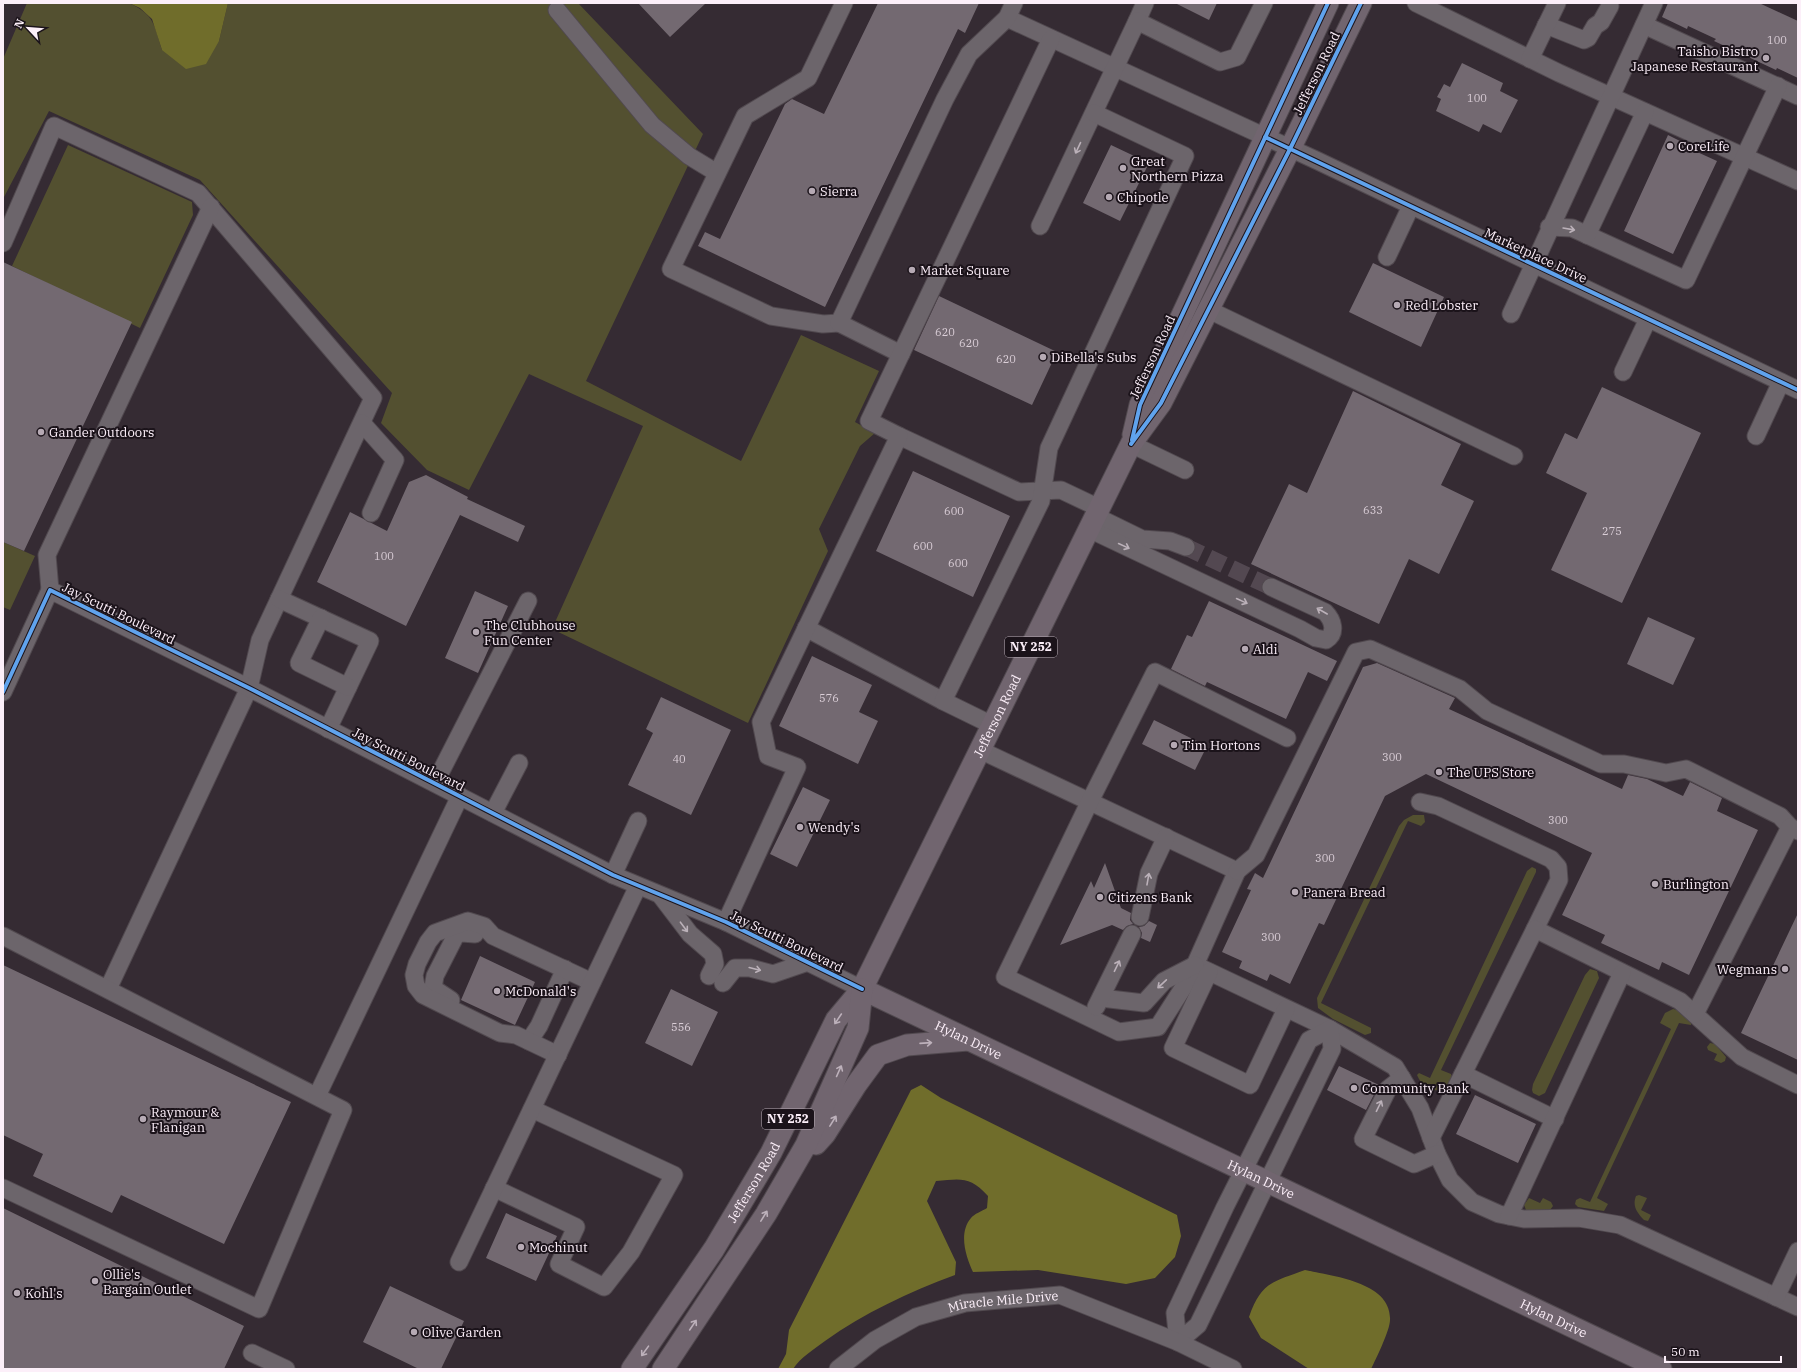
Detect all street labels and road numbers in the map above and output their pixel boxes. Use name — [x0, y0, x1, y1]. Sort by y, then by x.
street label: Jefferson Road — [1289, 29, 1344, 118]
street label: Marketplace Drive — [1482, 224, 1590, 287]
street label: Jefferson Road — [1126, 313, 1179, 402]
street label: Jay Scutti Boulevard — [59, 579, 178, 648]
road number: NY 252 — [1005, 637, 1057, 657]
street label: Jefferson Road — [970, 672, 1025, 760]
street label: Jay Scutti Boulevard — [350, 724, 468, 795]
street label: Jay Scutti Boulevard — [727, 907, 846, 976]
street label: Hylan Drive — [932, 1017, 1005, 1063]
road number: NY 252 — [762, 1109, 814, 1129]
street label: Jefferson Road — [724, 1139, 784, 1226]
street label: Hylan Drive — [1225, 1156, 1297, 1203]
street label: Miracle Mile Drive — [946, 1287, 1059, 1316]
street label: Hylan Drive — [1517, 1295, 1590, 1342]

